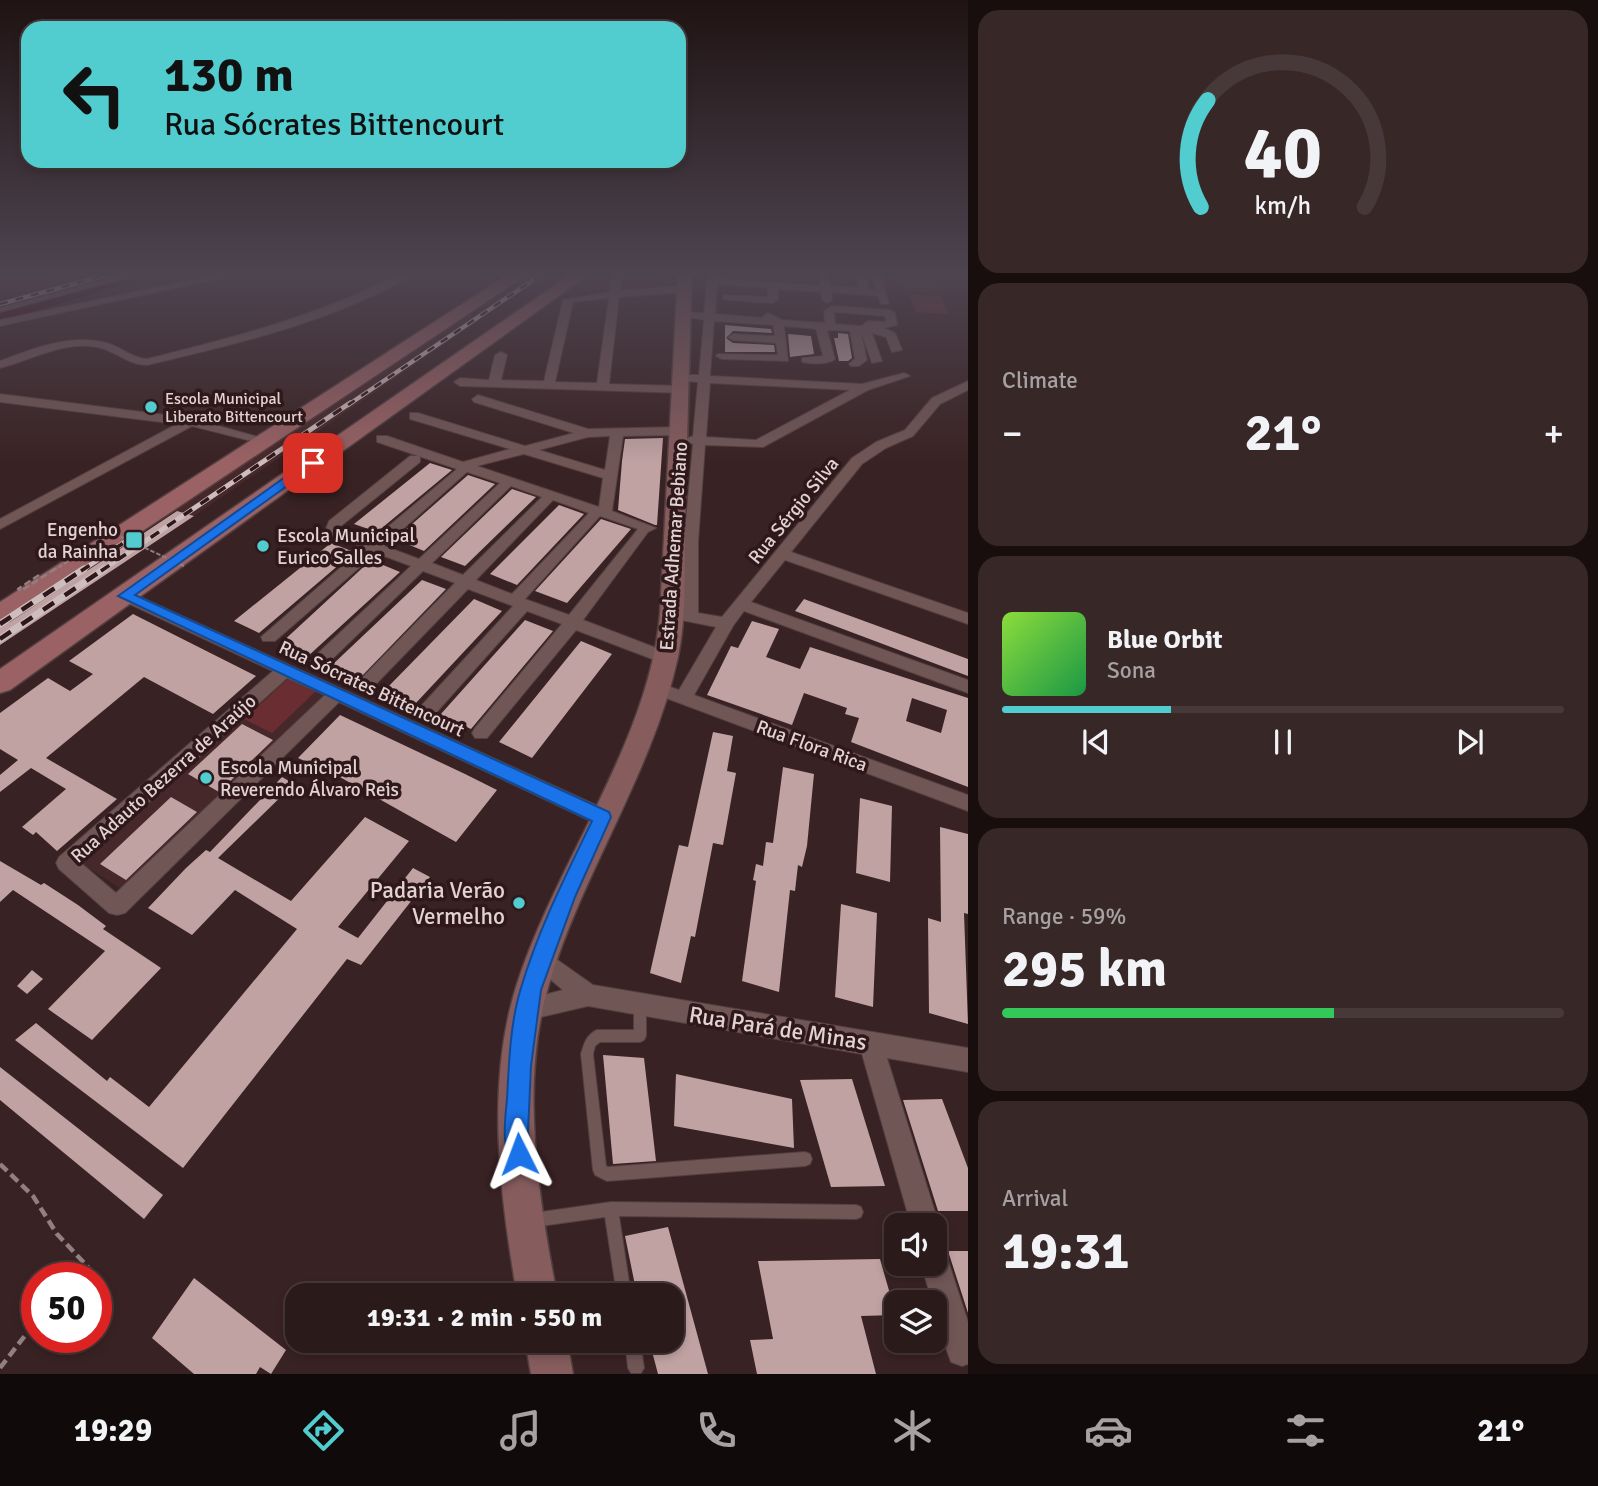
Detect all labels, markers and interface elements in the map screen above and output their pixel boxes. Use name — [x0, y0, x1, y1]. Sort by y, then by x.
text: 130 m — [164, 45, 294, 105]
icon: left — [49, 49, 140, 140]
text: Rua Sócrates Bittencourt — [164, 105, 504, 144]
text: 40 — [1244, 110, 1322, 199]
text: km/h — [1255, 190, 1311, 221]
text: Climate — [1002, 366, 1078, 395]
place label: Escola Municipal Liberato Bittencourt — [165, 389, 303, 427]
marker: Escola Municipal Liberato Bittencourt — [143, 399, 159, 415]
text: 21° — [1245, 401, 1321, 465]
text: − — [1002, 410, 1023, 457]
text: + — [1543, 410, 1564, 457]
pin — [283, 433, 343, 493]
street label: Estrada Adhemar Bebiano — [655, 441, 693, 651]
icon: arrive — [294, 444, 332, 482]
street label: Rua Sérgio Silva — [743, 452, 844, 569]
place label: Engenho da Rainha — [38, 518, 118, 564]
place label: Escola Municipal Eurico Salles — [277, 524, 415, 570]
marker: Engenho da Rainha — [124, 530, 144, 550]
marker: Escola Municipal Eurico Salles — [255, 538, 271, 554]
text: Blue Orbit — [1107, 624, 1223, 656]
street label: Rua Sócrates Bittencourt — [275, 635, 469, 743]
text: Sona — [1107, 656, 1156, 685]
street label: Rua Adauto Bezerra de Araújo — [66, 689, 261, 868]
street label: Rua Flora Rica — [753, 715, 870, 777]
icon: previous — [1077, 723, 1115, 761]
icon: pause — [1264, 723, 1302, 761]
icon: next — [1451, 723, 1489, 761]
place label: Escola Municipal Reverendo Álvaro Reis — [220, 756, 399, 802]
marker: Escola Municipal Reverendo Álvaro Reis — [198, 770, 214, 786]
place label: Padaria Verão Vermelho — [370, 876, 505, 931]
marker: Padaria Verão Vermelho — [511, 895, 527, 911]
text: Range · 59% — [1002, 902, 1126, 931]
text: 295 km — [1002, 937, 1167, 1001]
street label: Rua Pará de Minas — [687, 1000, 869, 1057]
position arrow — [482, 1117, 556, 1191]
text: Arrival — [1002, 1184, 1068, 1213]
map controls — [884, 1213, 947, 1353]
button: sound — [884, 1213, 947, 1276]
text: 19:31 — [1002, 1219, 1130, 1283]
speed limit sign: 50 — [21, 1262, 112, 1353]
button: layers — [884, 1290, 947, 1353]
text: 19:31 · 2 min · 550 m — [367, 1302, 602, 1334]
icon: directions — [299, 1406, 348, 1455]
icon: music — [496, 1406, 545, 1455]
icon: phone — [692, 1406, 741, 1455]
icon: climate — [888, 1406, 937, 1455]
icon: car — [1084, 1406, 1133, 1455]
icon: filters — [1281, 1406, 1330, 1455]
text: 19:29 — [74, 1411, 152, 1450]
text: 21° — [1477, 1411, 1524, 1450]

